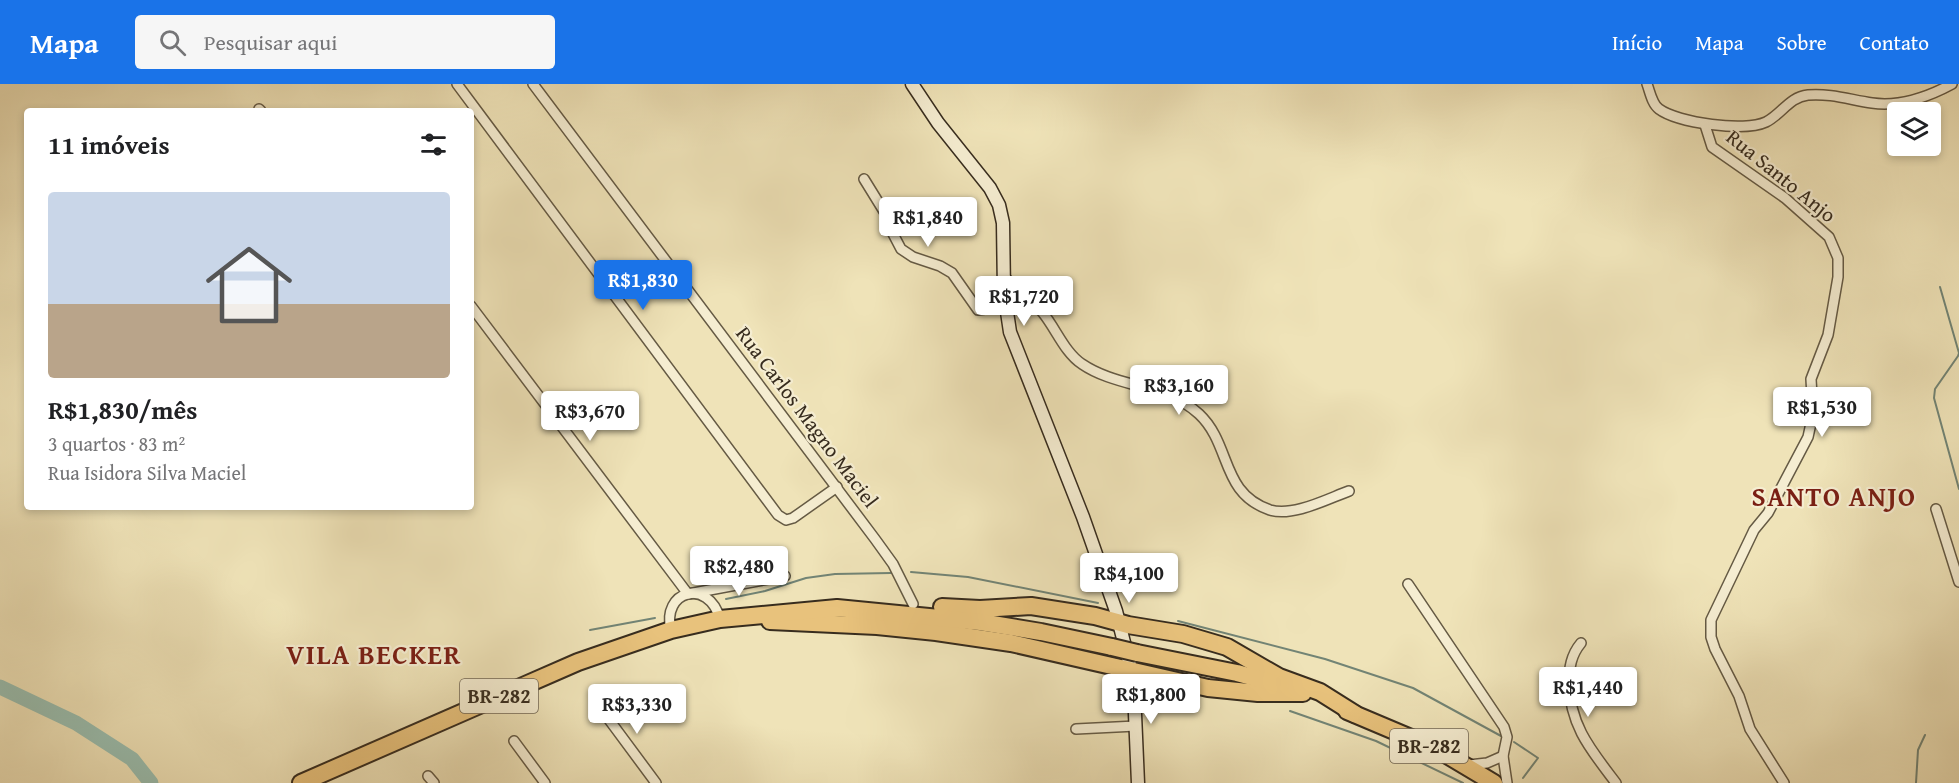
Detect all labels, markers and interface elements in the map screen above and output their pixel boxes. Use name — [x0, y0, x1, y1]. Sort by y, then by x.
search box — [135, 15, 555, 69]
text: Mapa — [30, 22, 99, 63]
icon: search — [156, 26, 189, 59]
text: Pesquisar aqui — [204, 26, 337, 58]
text: Início — [1612, 27, 1662, 58]
text: Mapa — [1695, 27, 1744, 58]
text: Sobre — [1777, 27, 1827, 58]
text: Contato — [1860, 27, 1929, 58]
map controls — [1887, 102, 1941, 156]
button: layers — [1887, 102, 1941, 156]
street label: Rua Santo Anjo — [1720, 122, 1843, 230]
text: 11 imóveis — [48, 125, 170, 164]
icon: filters — [417, 128, 450, 161]
pin: R$1,840 — [873, 197, 983, 248]
text: R$1,840 — [893, 202, 963, 231]
icon: home — [195, 231, 303, 339]
pin: R$1,830 — [588, 260, 698, 311]
text: R$1,830 — [608, 265, 678, 294]
pin: R$1,720 — [969, 276, 1079, 327]
text: R$1,720 — [989, 281, 1059, 310]
street label: Rua Carlos Magno Maciel — [729, 319, 886, 514]
pin: R$3,160 — [1124, 365, 1234, 416]
text: R$3,160 — [1144, 370, 1214, 399]
pin: R$1,530 — [1767, 387, 1877, 438]
text: R$1,830/mês — [48, 390, 197, 429]
pin: R$3,670 — [535, 391, 645, 442]
text: R$1,530 — [1787, 392, 1857, 421]
text: R$3,670 — [555, 396, 625, 425]
text: 3 quartos · 83 m² — [48, 429, 185, 458]
text: Rua Isidora Silva Maciel — [48, 458, 246, 487]
district label: SANTO ANJO — [1752, 476, 1916, 516]
pin: R$2,480 — [684, 546, 794, 597]
text: R$2,480 — [704, 551, 774, 580]
pin: R$4,100 — [1074, 553, 1184, 604]
text: R$4,100 — [1094, 558, 1164, 587]
district label: VILA BECKER — [286, 634, 462, 674]
pin: R$1,440 — [1533, 667, 1643, 718]
text: R$1,440 — [1553, 672, 1623, 701]
pin: R$1,800 — [1096, 674, 1206, 725]
road number: BR-282 — [460, 679, 538, 713]
text: R$1,800 — [1116, 679, 1186, 708]
pin: R$3,330 — [582, 684, 692, 735]
text: R$3,330 — [602, 689, 672, 718]
road number: BR-282 — [1390, 729, 1468, 763]

